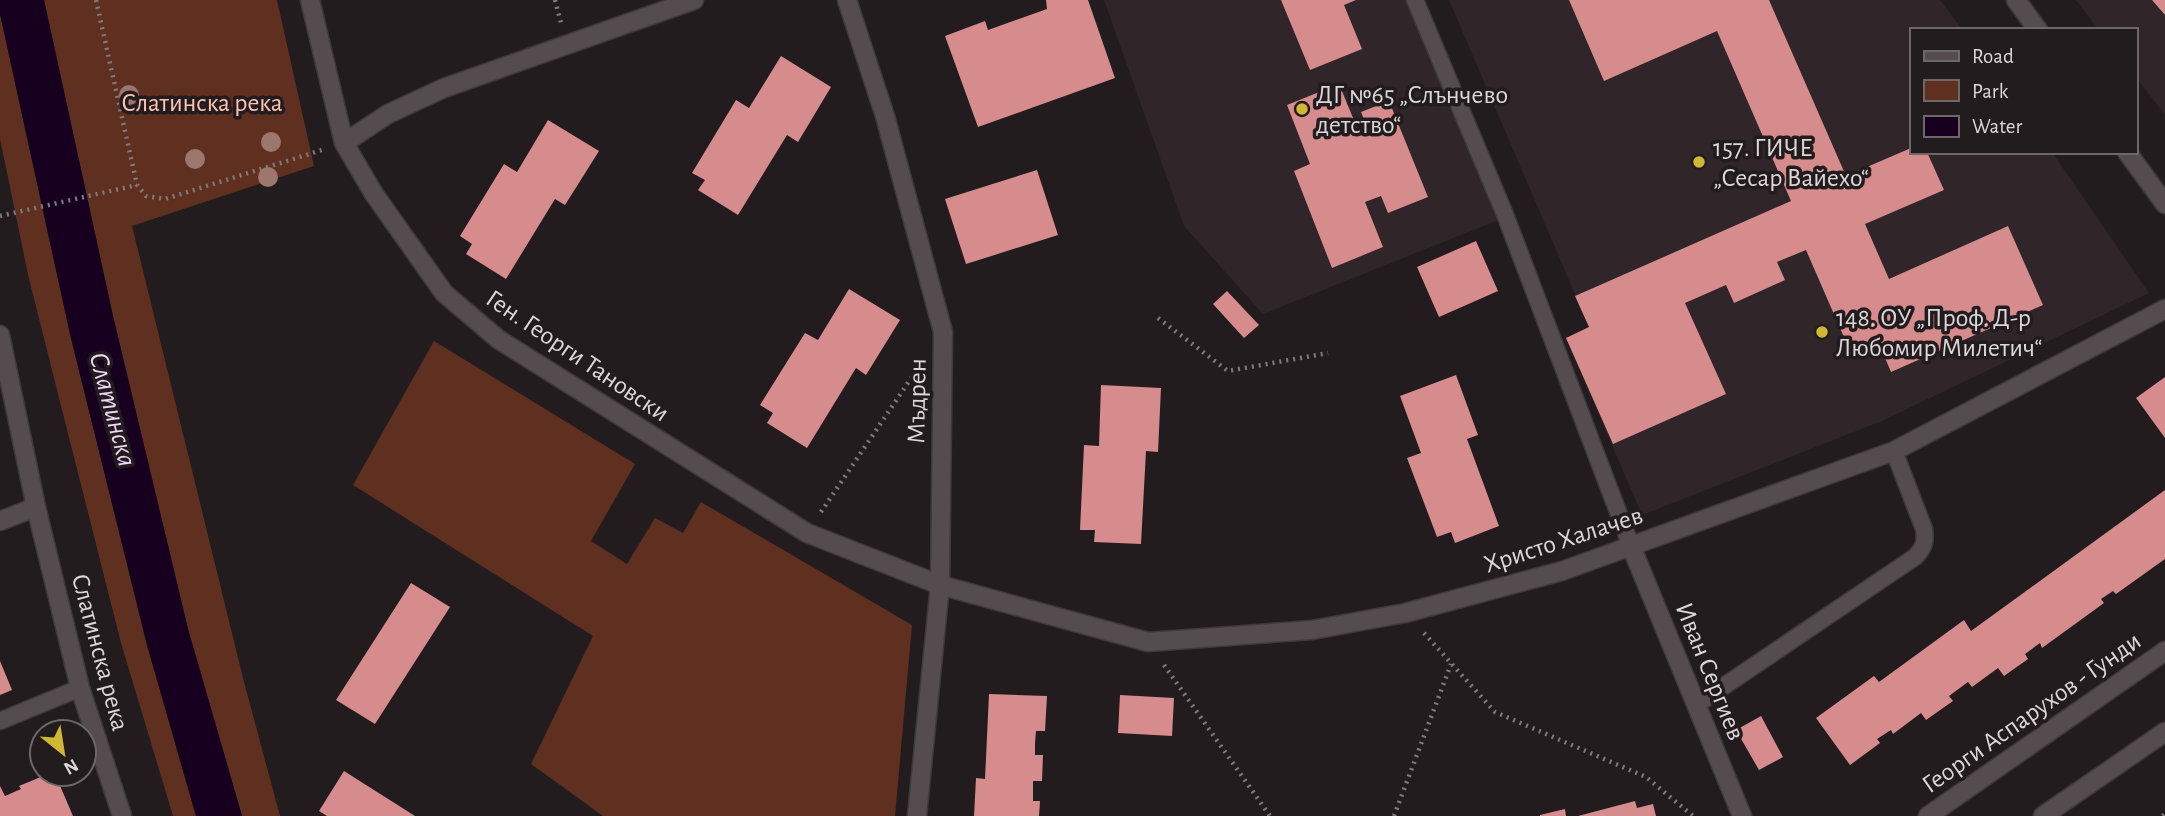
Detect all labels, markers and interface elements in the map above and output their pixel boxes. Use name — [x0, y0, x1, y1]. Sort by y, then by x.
legend — [1910, 28, 2137, 154]
text: Road — [1972, 46, 2014, 67]
text: Park — [1972, 81, 2009, 102]
place label: ДГ №65 „Слънчево детство“ — [1316, 82, 1508, 138]
park label: Слатинска река — [121, 90, 283, 116]
marker: ДГ №65 „Слънчево детство“ — [1294, 101, 1310, 117]
text: Water — [1972, 116, 2022, 137]
place label: 157. ГИЧЕ „Сесар Вайехо“ — [1713, 135, 1869, 191]
marker: 157. ГИЧЕ „Сесар Вайехо“ — [1691, 154, 1707, 170]
street label: Ген. Георги Тановски — [481, 285, 674, 427]
place label: 148. ОУ „Проф. Д-р Любомир Милетич“ — [1836, 305, 2042, 361]
marker: 148. ОУ „Проф. Д-р Любомир Милетич“ — [1814, 324, 1830, 340]
water label: Слатинска — [83, 349, 141, 470]
street label: Мъдрен — [903, 358, 931, 444]
street label: Христо Халачев — [1481, 502, 1646, 578]
street label: Слатинска река — [67, 571, 134, 734]
street label: Иван Сергиев — [1671, 599, 1749, 744]
street label: Георги Аспарухов - Гунди — [1917, 627, 2146, 798]
north arrow — [28, 718, 98, 788]
text: N — [60, 755, 81, 778]

